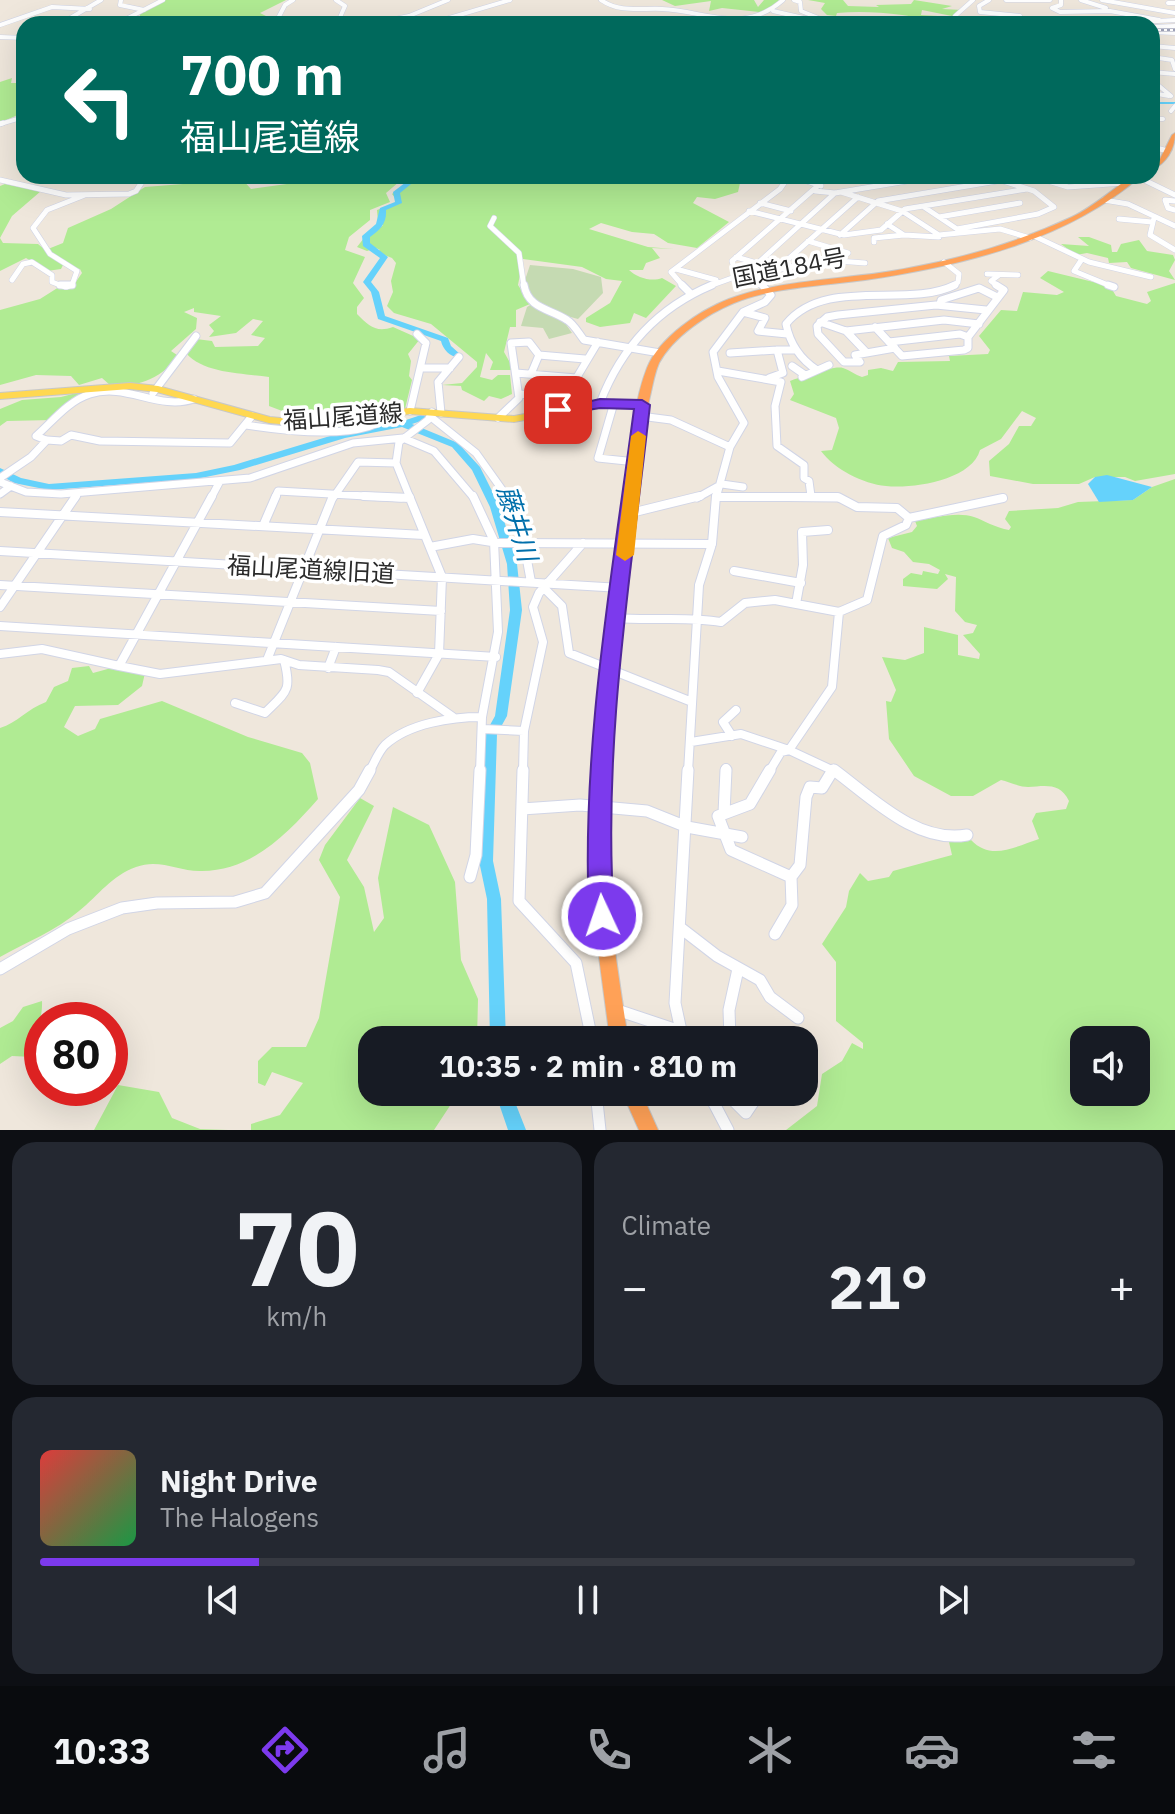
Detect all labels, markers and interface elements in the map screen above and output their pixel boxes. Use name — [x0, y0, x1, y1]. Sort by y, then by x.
text: 700 m — [180, 38, 344, 110]
icon: left — [48, 48, 152, 152]
text: 福山尾道線 — [180, 113, 360, 160]
street label: 国道184号 — [729, 240, 849, 294]
pin — [524, 376, 592, 444]
icon: arrive — [536, 388, 580, 432]
street label: 福山尾道線 — [282, 396, 404, 436]
water label: 藤井川 — [490, 481, 547, 568]
street label: 福山尾道線旧道 — [226, 549, 396, 589]
position arrow — [560, 874, 644, 958]
speed limit sign: 80 — [24, 1002, 128, 1106]
map controls — [1070, 1026, 1150, 1106]
button: sound — [1070, 1026, 1150, 1106]
text: 10:35 · 2 min · 810 m — [439, 1046, 737, 1085]
text: 70 — [234, 1179, 359, 1315]
text: Climate — [622, 1208, 711, 1242]
text: 21° — [828, 1247, 928, 1326]
text: − — [622, 1258, 648, 1315]
text: + — [1109, 1258, 1135, 1315]
text: km/h — [266, 1299, 327, 1333]
text: Night Drive — [160, 1461, 318, 1500]
text: The Halogens — [160, 1500, 319, 1534]
icon: previous — [201, 1578, 245, 1622]
icon: pause — [566, 1578, 610, 1622]
icon: next — [931, 1578, 975, 1622]
icon: directions — [257, 1722, 313, 1778]
icon: music — [419, 1722, 475, 1778]
icon: phone — [581, 1722, 637, 1778]
icon: climate — [742, 1722, 798, 1778]
icon: car — [904, 1722, 960, 1778]
icon: filters — [1066, 1722, 1122, 1778]
text: 10:33 — [53, 1727, 151, 1774]

